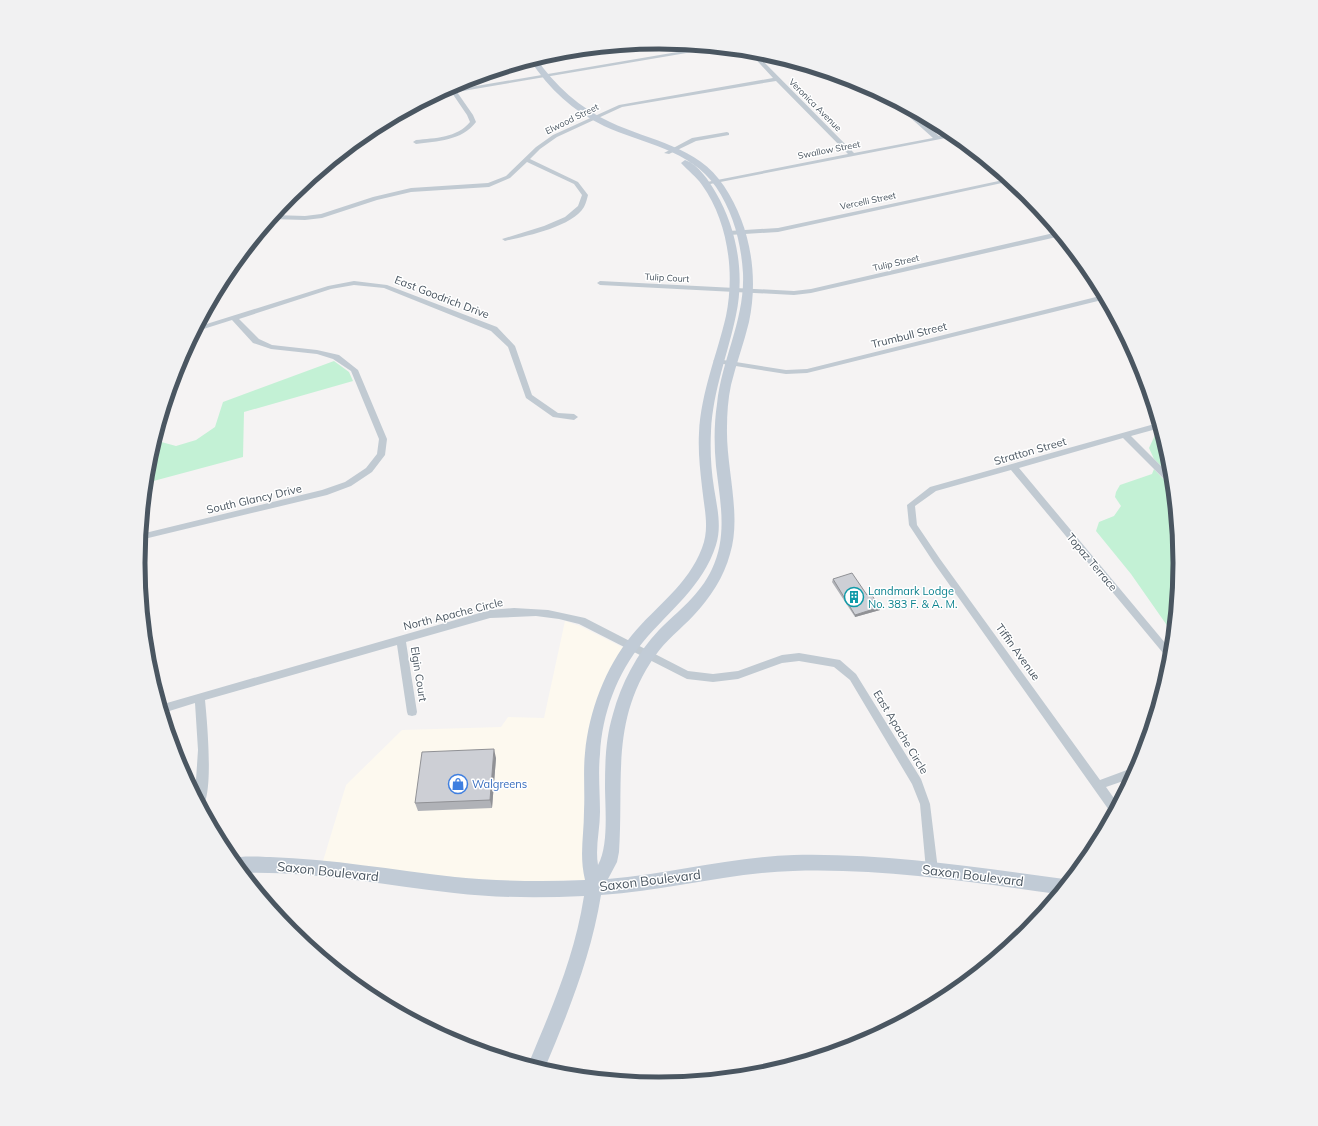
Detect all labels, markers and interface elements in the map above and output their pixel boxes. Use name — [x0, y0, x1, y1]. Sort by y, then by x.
street label: Veronica Avenue — [787, 76, 844, 133]
street label: Elwood Street — [543, 101, 600, 136]
street label: Swallow Street — [797, 138, 861, 161]
street label: Vercelli Street — [839, 189, 897, 212]
street label: Tulip Street — [872, 252, 920, 273]
street label: Tulip Court — [644, 271, 690, 284]
street label: East Goodrich Drive — [393, 272, 491, 322]
street label: Trumbull Street — [870, 319, 948, 351]
street label: Stratton Street — [992, 434, 1068, 468]
street label: South Glancy Drive — [205, 481, 303, 517]
street label: Topaz Terrace — [1064, 530, 1120, 594]
place label: Landmark Lodge No. 383 F. & A. M. — [868, 584, 957, 611]
building icon: Landmark Lodge No. 383 F. & A. M. — [843, 586, 865, 608]
street label: North Apache Circle — [402, 595, 504, 633]
street label: Tiffin Avenue — [993, 621, 1043, 683]
street label: Elgin Court — [408, 645, 430, 703]
street label: East Apache Circle — [870, 688, 932, 776]
shop icon: Walgreens — [447, 773, 469, 795]
place label: Walgreens — [472, 777, 527, 791]
street label: Saxon Boulevard — [276, 858, 380, 884]
street label: Saxon Boulevard — [921, 861, 1025, 889]
street label: Saxon Boulevard — [598, 866, 702, 894]

